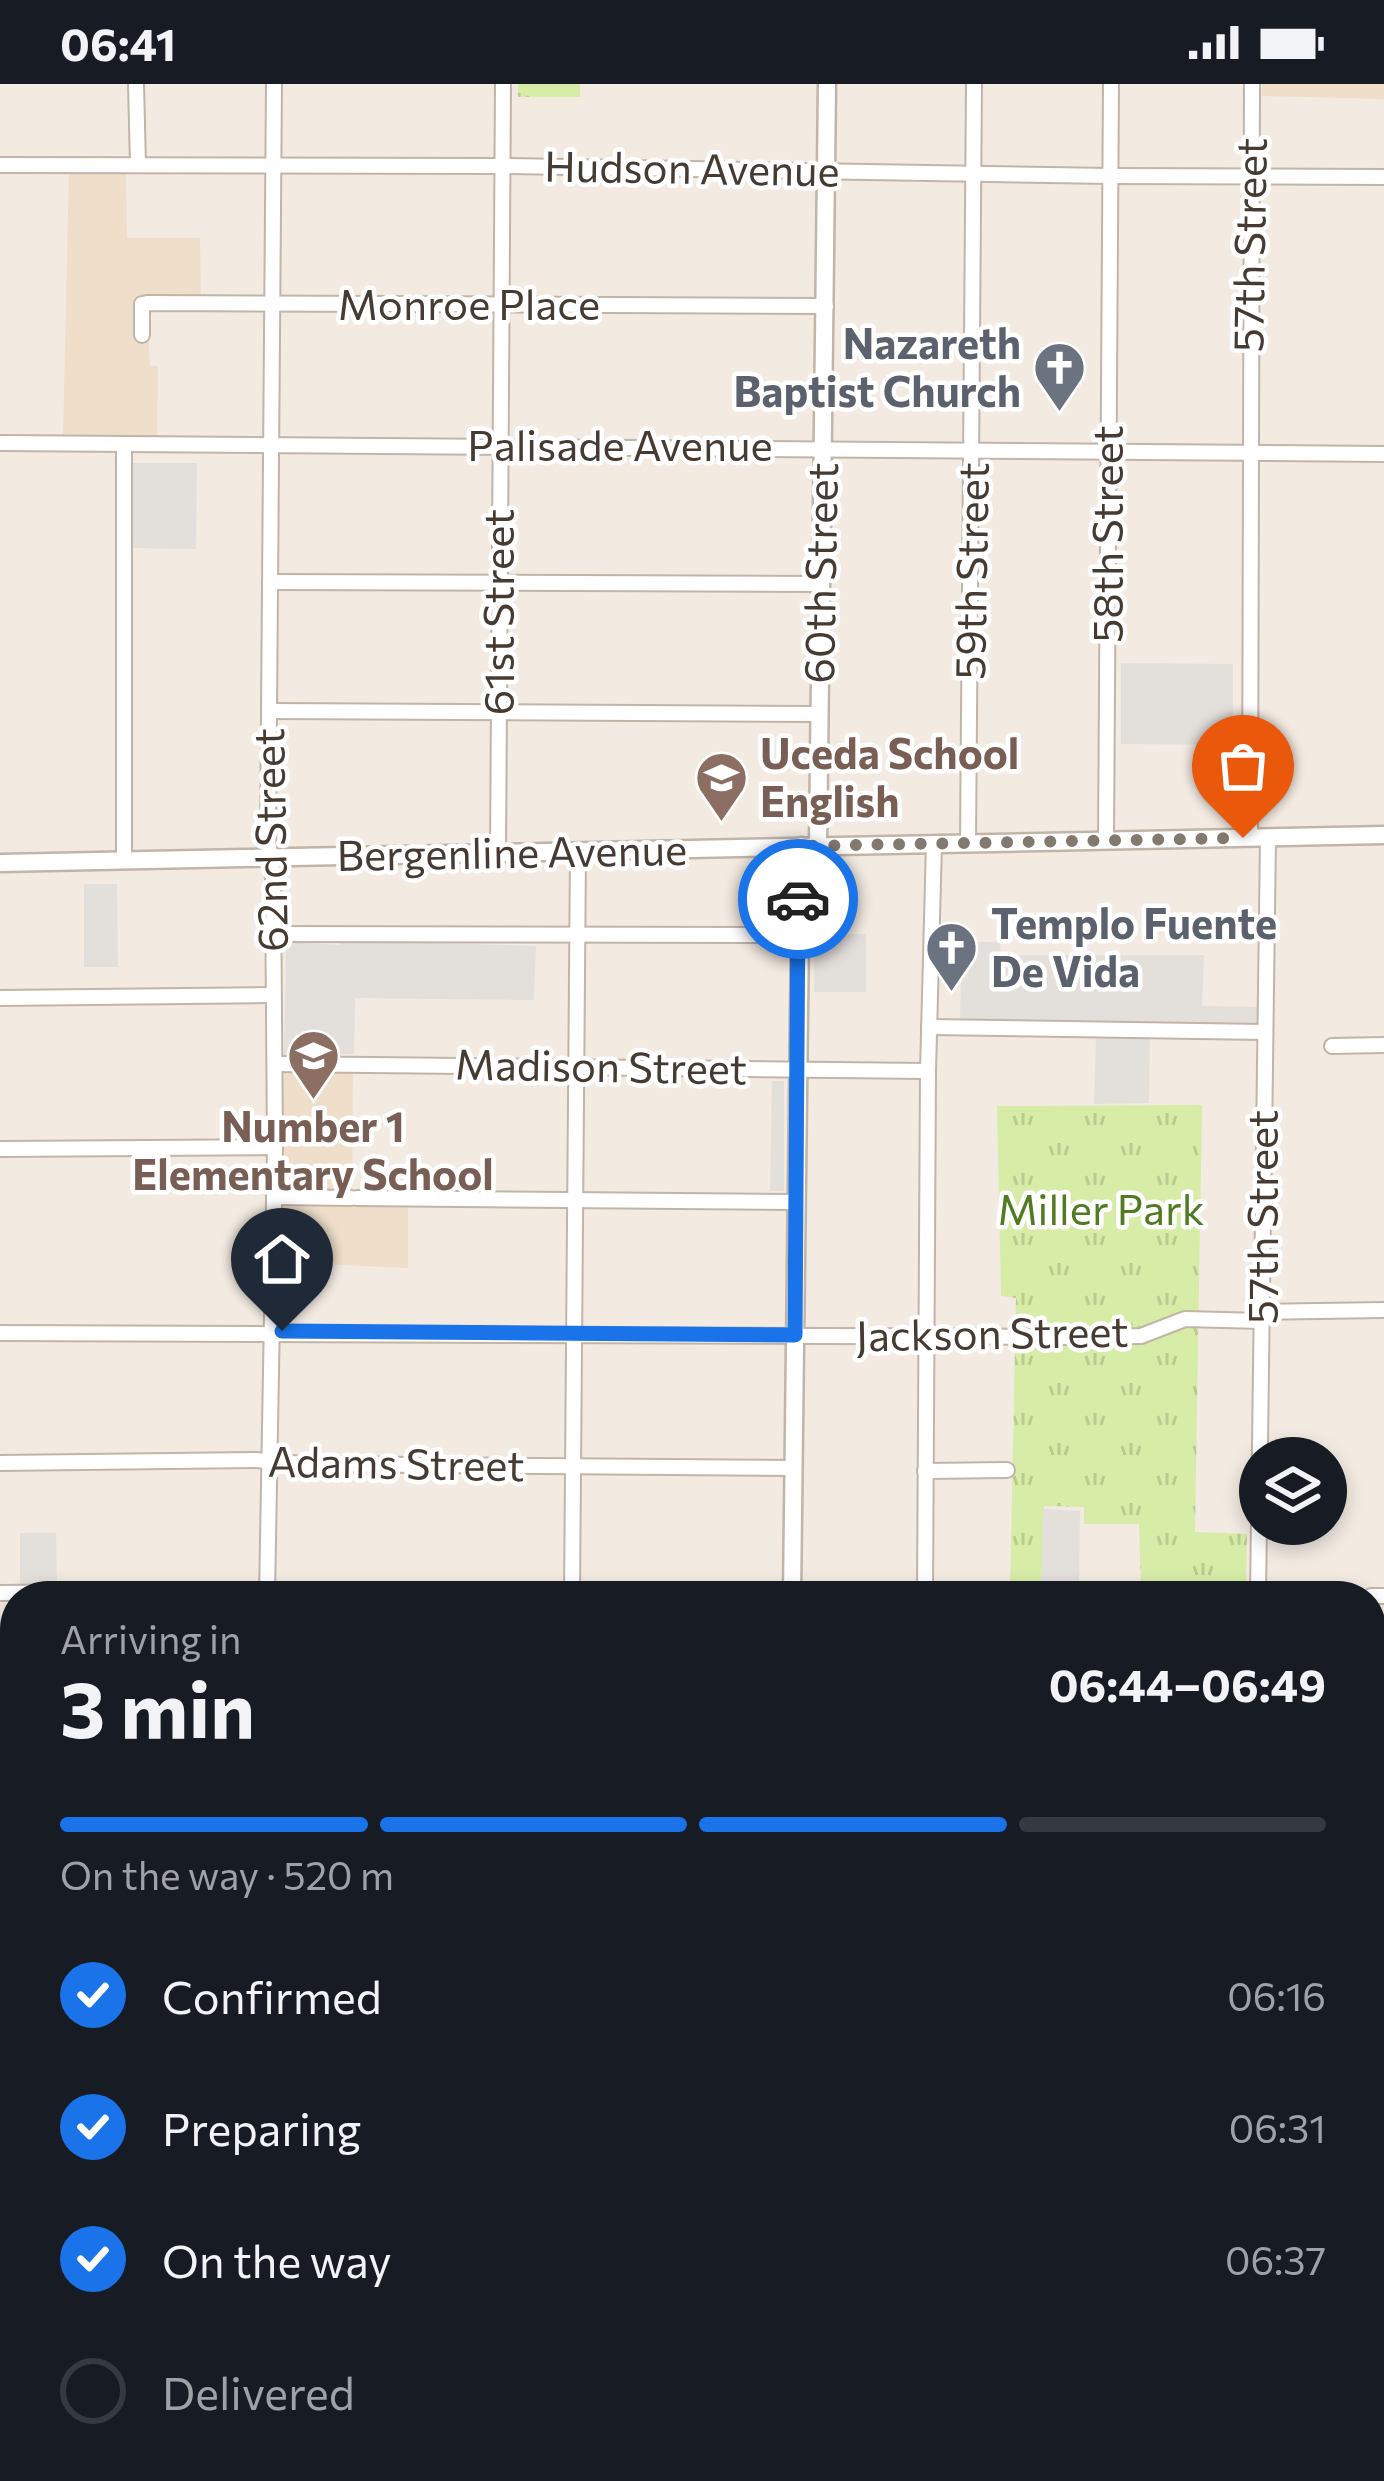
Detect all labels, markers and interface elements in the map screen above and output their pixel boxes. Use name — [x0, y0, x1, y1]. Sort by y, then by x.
text: 06:41 — [60, 15, 176, 70]
street label: 57th Street — [1220, 137, 1276, 353]
street label: Hudson Avenue — [544, 138, 840, 196]
street label: Monroe Place — [338, 277, 600, 329]
place label: Nazareth Baptist Church — [733, 316, 1021, 416]
church icon: Nazareth Baptist Church — [1032, 340, 1088, 414]
street label: Palisade Avenue — [467, 418, 773, 470]
street label: 58th Street — [1080, 425, 1132, 643]
street label: 60th Street — [791, 462, 847, 684]
street label: 59th Street — [942, 462, 998, 680]
street label: 61st Street — [471, 509, 523, 715]
pin — [1192, 715, 1294, 838]
place label: Uceda School English — [760, 726, 1019, 826]
street label: 62nd Street — [241, 728, 297, 952]
icon: bag — [1210, 733, 1276, 799]
school or university icon: Uceda School English — [693, 750, 749, 824]
street label: Bergenline Avenue — [336, 822, 688, 880]
courier — [738, 839, 858, 959]
icon: car — [765, 866, 831, 932]
place label: Templo Fuente De Vida — [991, 896, 1277, 996]
church icon: Templo Fuente De Vida — [924, 920, 980, 994]
school or university icon: Number 1 Elementary School — [285, 1027, 341, 1101]
street label: Madison Street — [455, 1036, 747, 1094]
place label: Number 1 Elementary School — [132, 1099, 494, 1199]
street label: 57th Street — [1235, 1110, 1287, 1324]
park label: Miller Park — [997, 1182, 1205, 1234]
pin — [231, 1208, 333, 1331]
icon: home — [249, 1226, 315, 1292]
street label: Jackson Street — [855, 1304, 1129, 1360]
street label: Adams Street — [267, 1434, 525, 1490]
map controls — [1239, 1437, 1347, 1545]
button: layers — [1239, 1437, 1347, 1545]
text: Arriving in — [60, 1614, 241, 1662]
text: 06:44–06:49 — [1049, 1656, 1326, 1711]
text: 3 min — [60, 1659, 255, 1754]
text: On the way · 520 m — [60, 1850, 394, 1898]
icon: check — [60, 1962, 126, 2028]
text: Confirmed — [162, 1968, 382, 2023]
text: 06:16 — [1227, 1971, 1326, 2019]
icon: check — [60, 2094, 126, 2160]
text: Preparing — [162, 2100, 361, 2155]
text: 06:31 — [1229, 2103, 1326, 2151]
icon: check — [60, 2226, 126, 2292]
text: On the way — [162, 2232, 392, 2287]
text: 06:37 — [1225, 2235, 1326, 2283]
text: Delivered — [162, 2364, 355, 2419]

